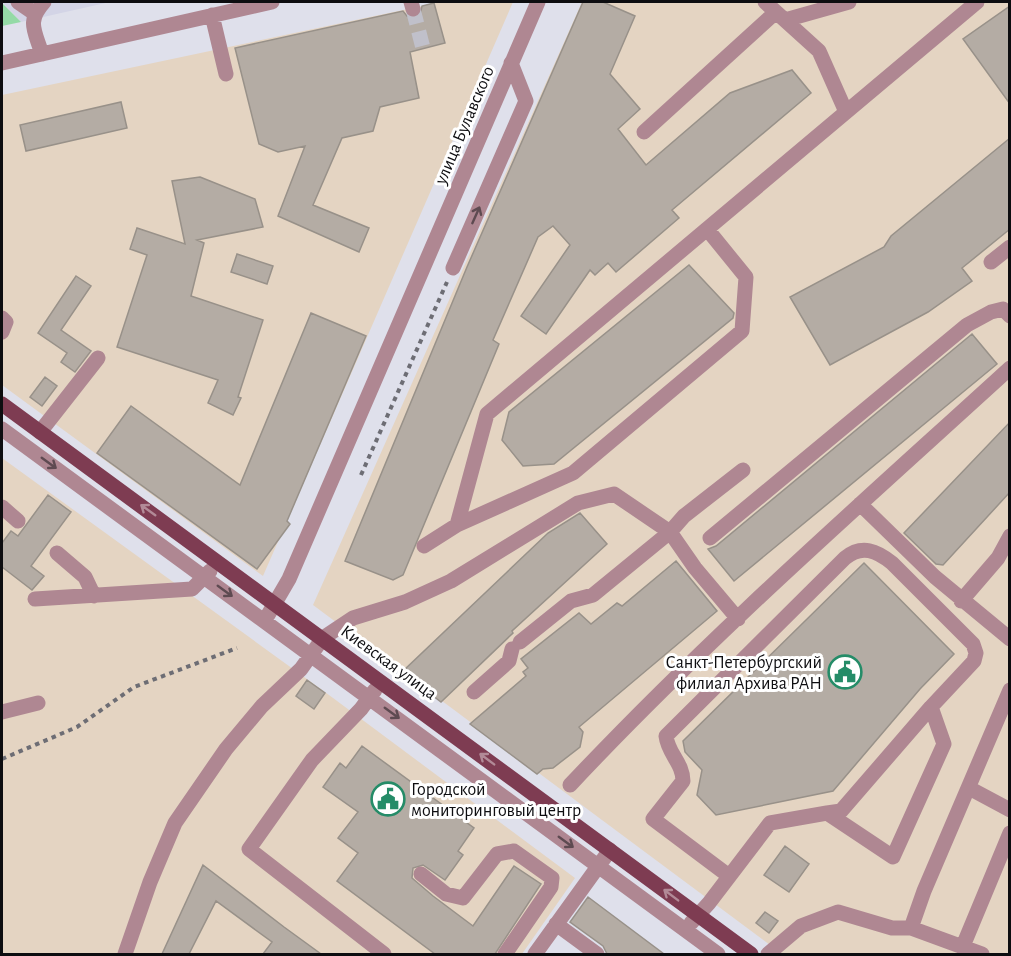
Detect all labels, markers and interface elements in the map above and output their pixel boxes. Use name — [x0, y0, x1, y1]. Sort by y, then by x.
street label: улица Булавского — [432, 64, 498, 188]
one-way arrow — [471, 206, 483, 224]
one-way arrow — [40, 457, 56, 469]
one-way arrow — [140, 504, 156, 516]
one-way arrow — [216, 585, 232, 597]
street label: Киевская улица — [337, 622, 440, 704]
place label: Санкт-Петербургский филиал Архива РАН — [666, 653, 822, 693]
public building icon: Санкт-Петербургский филиал Архива РАН — [827, 654, 863, 690]
one-way arrow — [384, 707, 400, 720]
one-way arrow — [479, 752, 495, 765]
public building icon: Городской мониторинговый центр — [370, 781, 406, 817]
place label: Городской мониторинговый центр — [411, 781, 581, 820]
one-way arrow — [558, 835, 574, 848]
one-way arrow — [663, 888, 679, 901]

